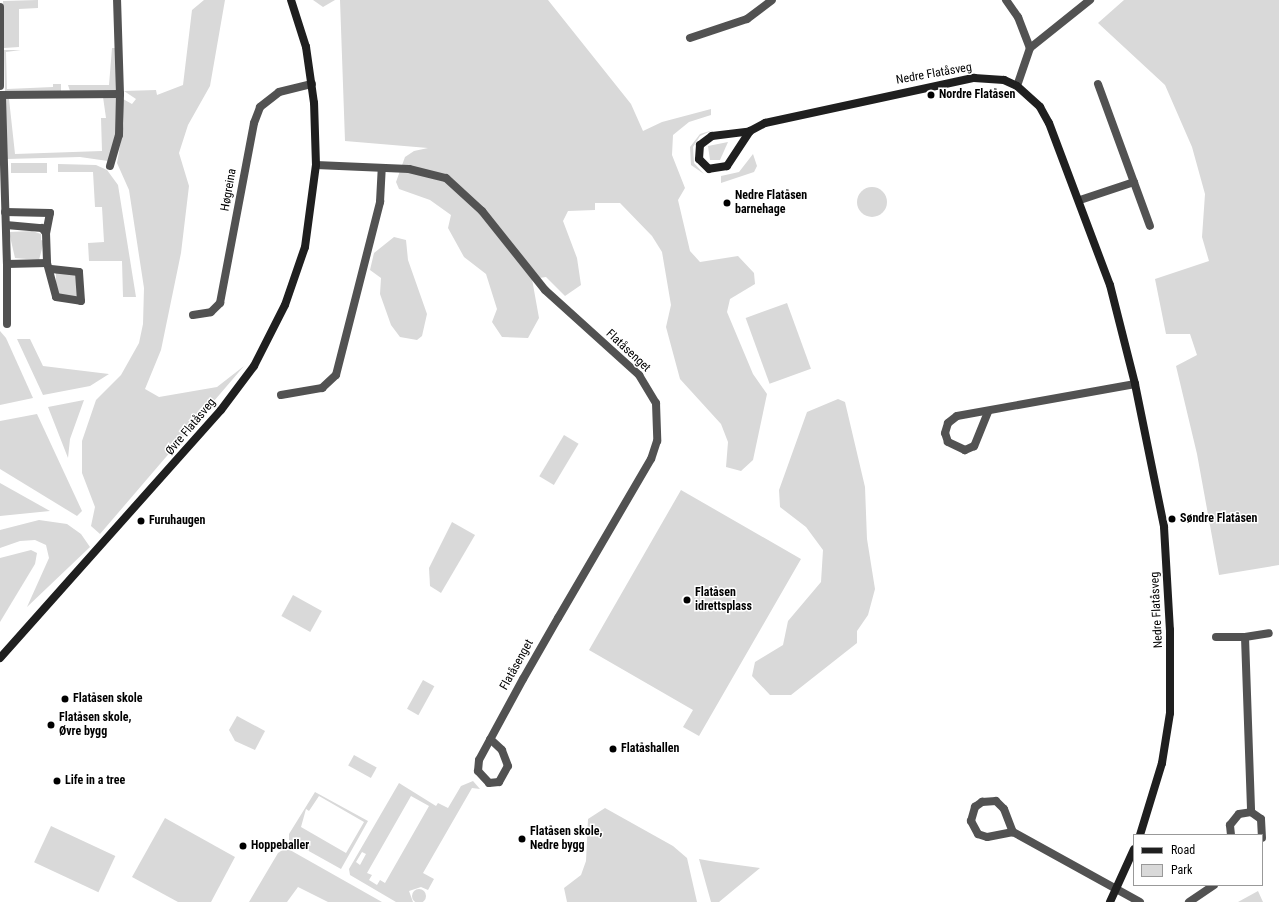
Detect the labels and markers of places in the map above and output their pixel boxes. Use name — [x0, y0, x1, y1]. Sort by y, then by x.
place label: Nordre Flatåsen — [939, 88, 1015, 102]
marker: Nordre Flatåsen — [926, 90, 936, 100]
place label: Nedre Flatåsen barnehage — [735, 189, 807, 217]
marker: Nedre Flatåsen barnehage — [722, 198, 732, 208]
place label: Søndre Flatåsen — [1180, 512, 1257, 526]
place label: Furuhaugen — [149, 514, 206, 528]
marker: Søndre Flatåsen — [1167, 514, 1177, 524]
marker: Furuhaugen — [136, 516, 146, 526]
place label: Flatåsen idrettsplass — [695, 586, 752, 614]
marker: Flatåsen idrettsplass — [682, 595, 692, 605]
place label: Flatåsen skole — [73, 692, 143, 706]
marker: Flatåsen skole — [60, 694, 70, 704]
place label: Flatåsen skole, Øvre bygg — [59, 711, 131, 739]
marker: Flatåsen skole, Øvre bygg — [46, 720, 56, 730]
place label: Flatåshallen — [621, 742, 679, 756]
marker: Flatåshallen — [608, 744, 618, 754]
place label: Life in a tree — [65, 774, 125, 788]
marker: Life in a tree — [52, 776, 62, 786]
place label: Flatåsen skole, Nedre bygg — [530, 825, 602, 853]
marker: Flatåsen skole, Nedre bygg — [517, 834, 527, 844]
place label: Hoppeballer — [251, 839, 309, 853]
marker: Hoppeballer — [238, 841, 248, 851]

